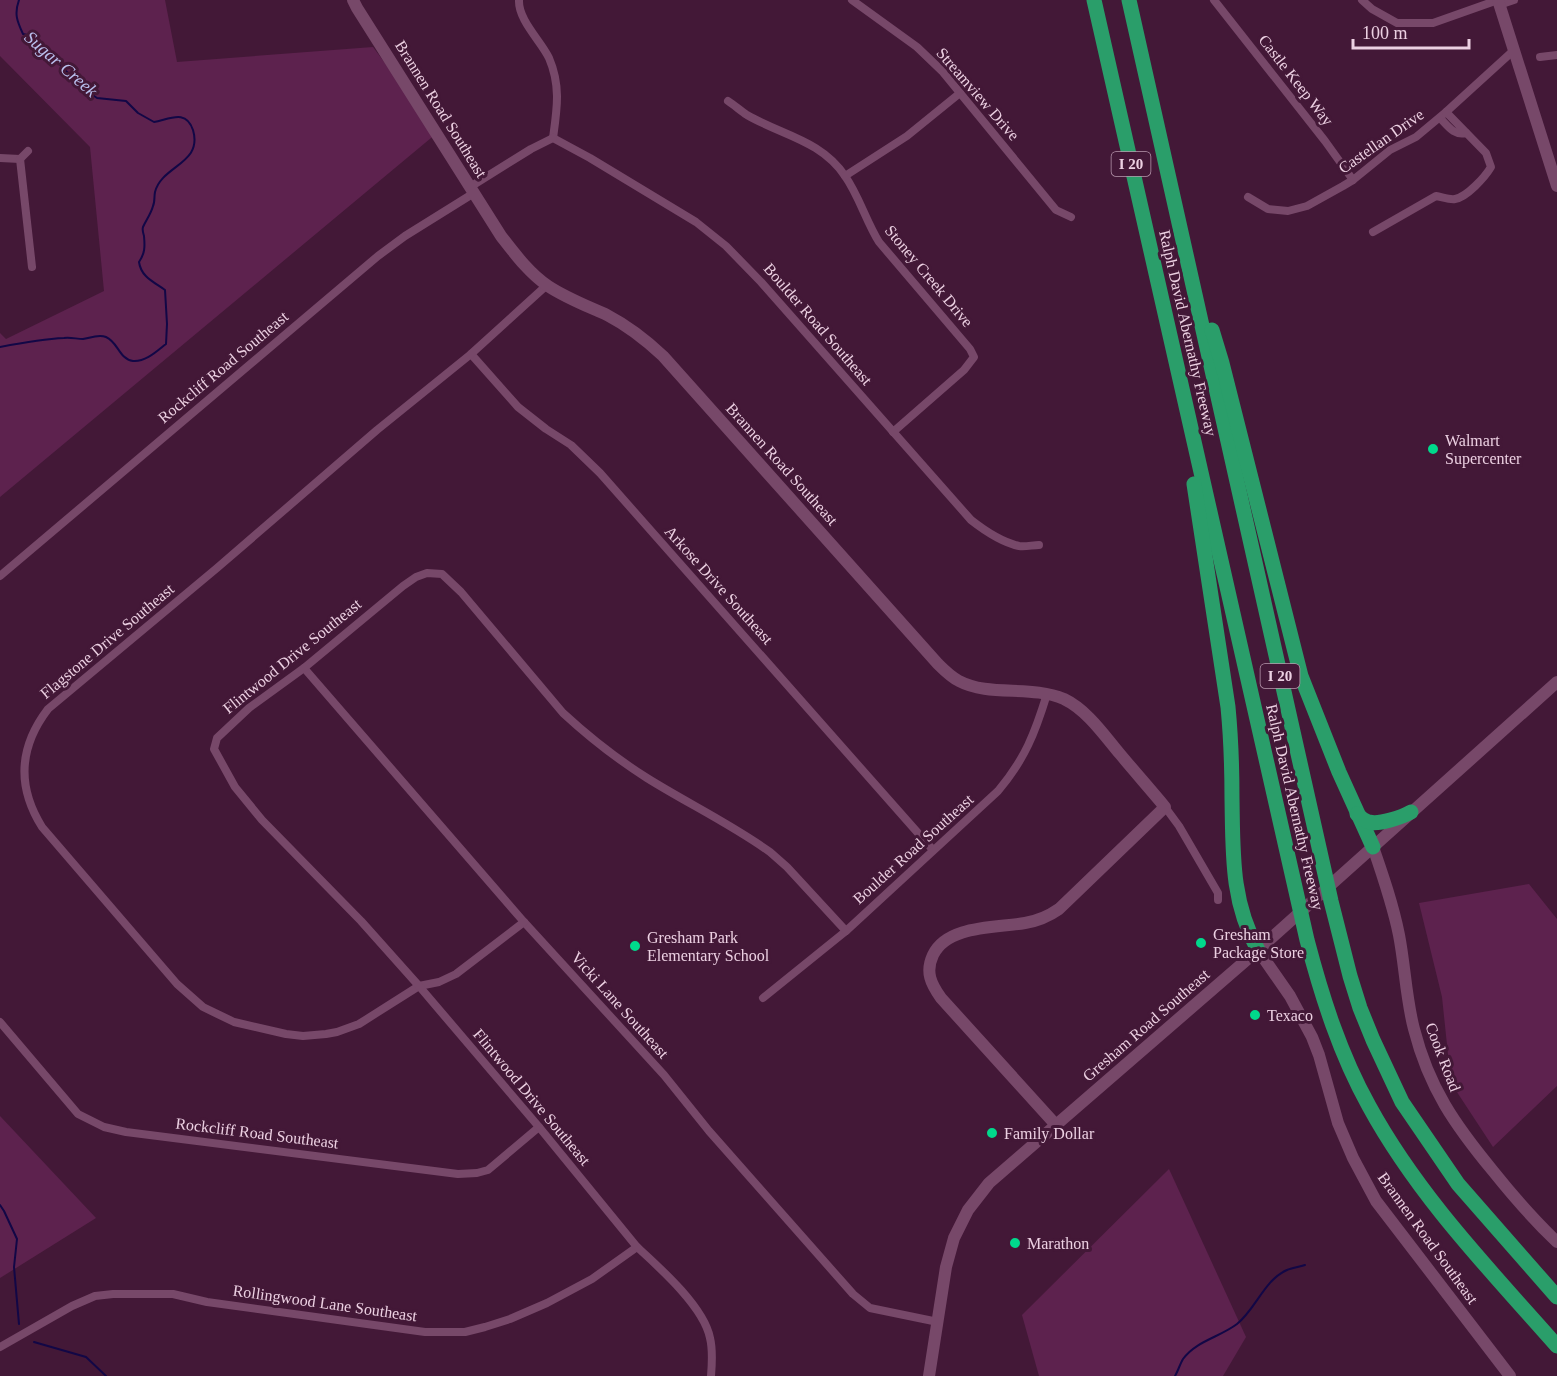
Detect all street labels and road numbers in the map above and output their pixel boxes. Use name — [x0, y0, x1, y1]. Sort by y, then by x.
street label: Castle Keep Way — [1255, 31, 1337, 129]
street label: Brannen Road Southeast — [392, 37, 490, 181]
street label: Streamview Drive — [933, 44, 1023, 144]
street label: Castellan Drive — [1335, 105, 1427, 177]
road number: I 20 — [1112, 152, 1150, 176]
street label: Stoney Creek Drive — [881, 222, 976, 331]
street label: Ralph David Abernathy Freeway — [1155, 228, 1220, 438]
street label: Boulder Road Southeast — [761, 260, 876, 389]
street label: Rockcliff Road Southeast — [155, 307, 292, 426]
street label: Brannen Road Southeast — [723, 400, 842, 529]
street label: Arkose Drive Southeast — [662, 523, 777, 648]
street label: Flagstone Drive Southeast — [37, 580, 178, 703]
street label: Flintwood Drive Southeast — [220, 595, 365, 717]
road number: I 20 — [1260, 664, 1300, 688]
street label: Ralph David Abernathy Freeway — [1262, 702, 1327, 912]
street label: Boulder Road Southeast — [850, 790, 977, 907]
street label: Vicki Lane Southeast — [568, 948, 672, 1062]
street label: Gresham Road Southeast — [1079, 965, 1213, 1084]
street label: Cook Road — [1422, 1020, 1464, 1094]
street label: Flintwood Drive Southeast — [470, 1025, 594, 1169]
street label: Rockcliff Road Southeast — [175, 1115, 340, 1152]
street label: Brannen Road Southeast — [1375, 1169, 1482, 1307]
street label: Rollingwood Lane Southeast — [232, 1282, 419, 1325]

